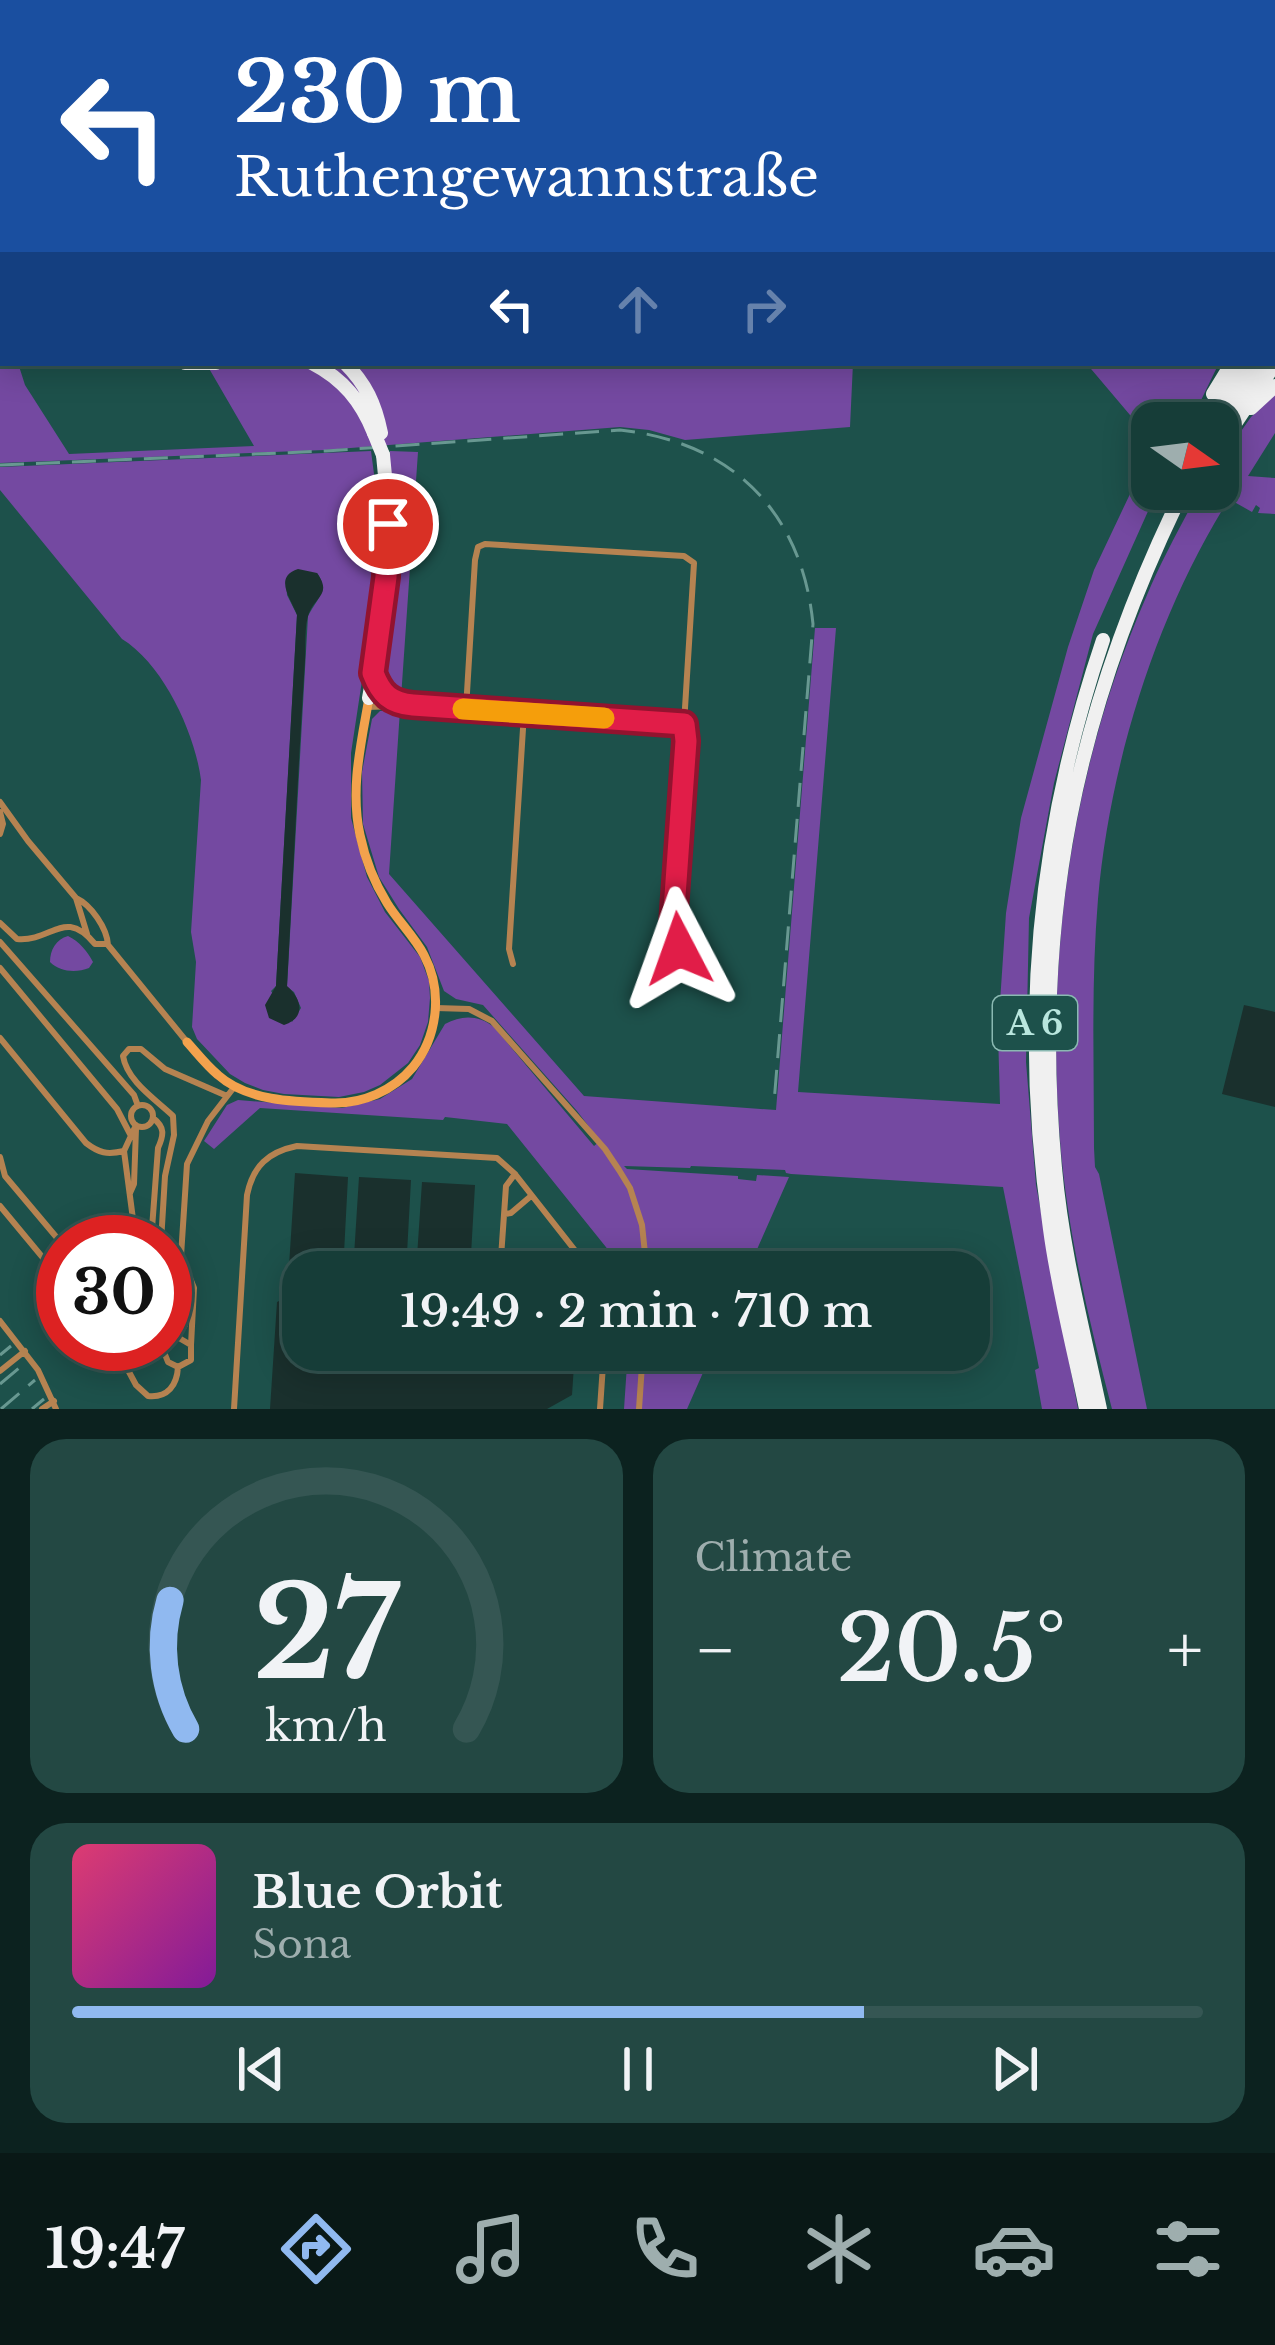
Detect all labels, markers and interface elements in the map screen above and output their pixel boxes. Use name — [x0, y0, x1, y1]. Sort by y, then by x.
text: 230 m — [234, 41, 521, 145]
icon: left — [36, 48, 192, 204]
text: Ruthengewannstraße — [234, 144, 819, 211]
icon: left — [479, 276, 545, 342]
icon: ahead — [605, 276, 671, 342]
icon: right — [731, 276, 797, 342]
north arrow — [1131, 402, 1239, 510]
map controls — [1131, 402, 1239, 510]
pin — [337, 473, 439, 575]
icon: arrive — [355, 491, 421, 557]
position arrow — [616, 886, 742, 1012]
road number: A 6 — [993, 996, 1077, 1050]
speed limit sign: 30 — [36, 1215, 192, 1371]
text: 19:49 · 2 min · 710 m — [400, 1283, 872, 1339]
text: Climate — [695, 1533, 852, 1582]
text: 27 — [253, 1557, 401, 1712]
text: 20.5° — [837, 1594, 1066, 1705]
text: − — [695, 1609, 736, 1691]
text: + — [1167, 1609, 1203, 1691]
text: km/h — [265, 1699, 387, 1753]
text: Blue Orbit — [252, 1864, 502, 1920]
text: Sona — [252, 1920, 351, 1969]
icon: previous — [228, 2036, 294, 2102]
icon: pause — [605, 2036, 671, 2102]
icon: next — [982, 2036, 1048, 2102]
icon: directions — [274, 2207, 358, 2291]
icon: music — [449, 2207, 533, 2291]
icon: phone — [623, 2207, 707, 2291]
icon: climate — [797, 2207, 881, 2291]
icon: car — [972, 2207, 1056, 2291]
icon: filters — [1146, 2207, 1230, 2291]
text: 19:47 — [45, 2216, 184, 2283]

